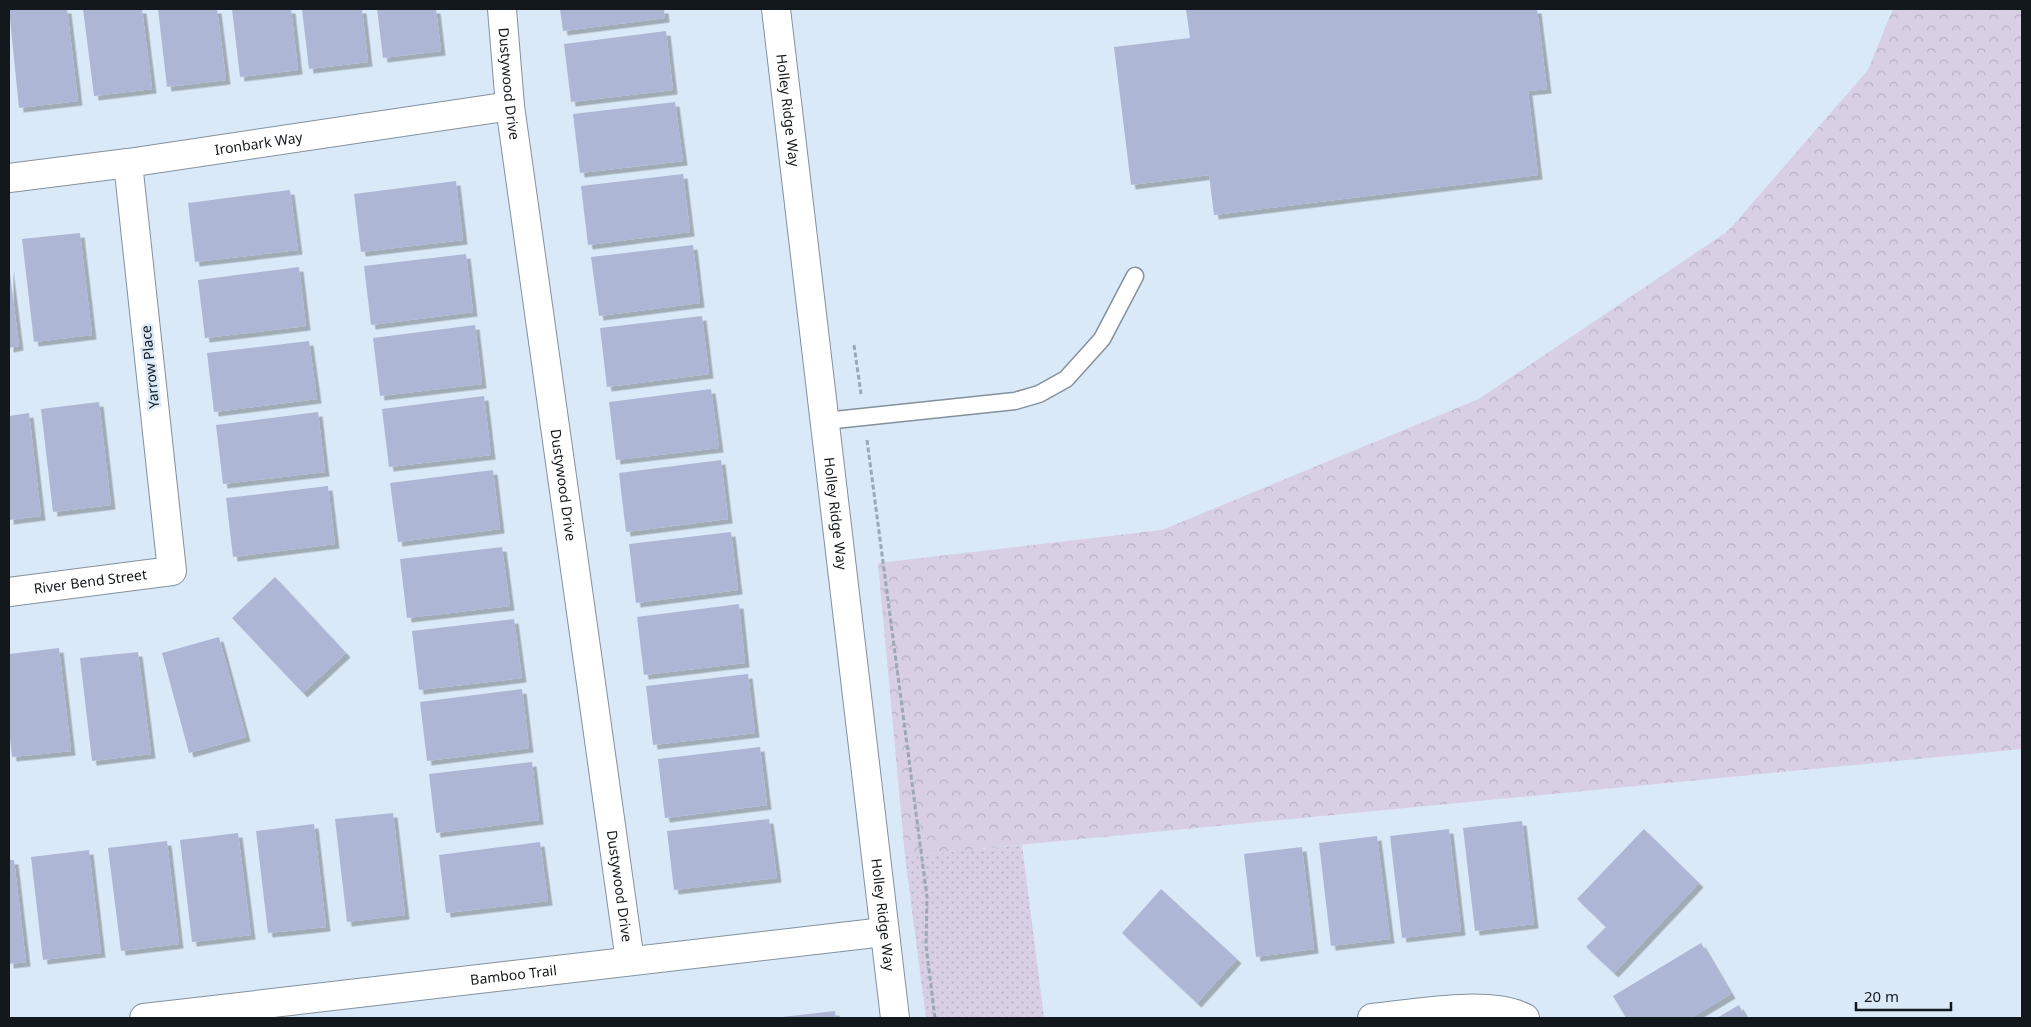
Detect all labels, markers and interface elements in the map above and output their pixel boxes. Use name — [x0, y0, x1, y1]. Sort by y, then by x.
street label: Dustywood Drive — [495, 27, 525, 141]
street label: Holley Ridge Way — [772, 53, 805, 169]
street label: Ironbark Way — [213, 127, 305, 159]
street label: Yarrow Place — [136, 324, 163, 410]
street label: Dustywood Drive — [546, 428, 581, 542]
street label: Holley Ridge Way — [820, 456, 852, 572]
street label: River Bend Street — [33, 564, 148, 598]
street label: Dustywood Drive — [603, 829, 637, 943]
street label: Holley Ridge Way — [867, 857, 899, 973]
street label: Bamboo Trail — [469, 960, 558, 989]
scale bar — [1856, 980, 1951, 1012]
text: 20 m — [1864, 986, 1899, 1006]

